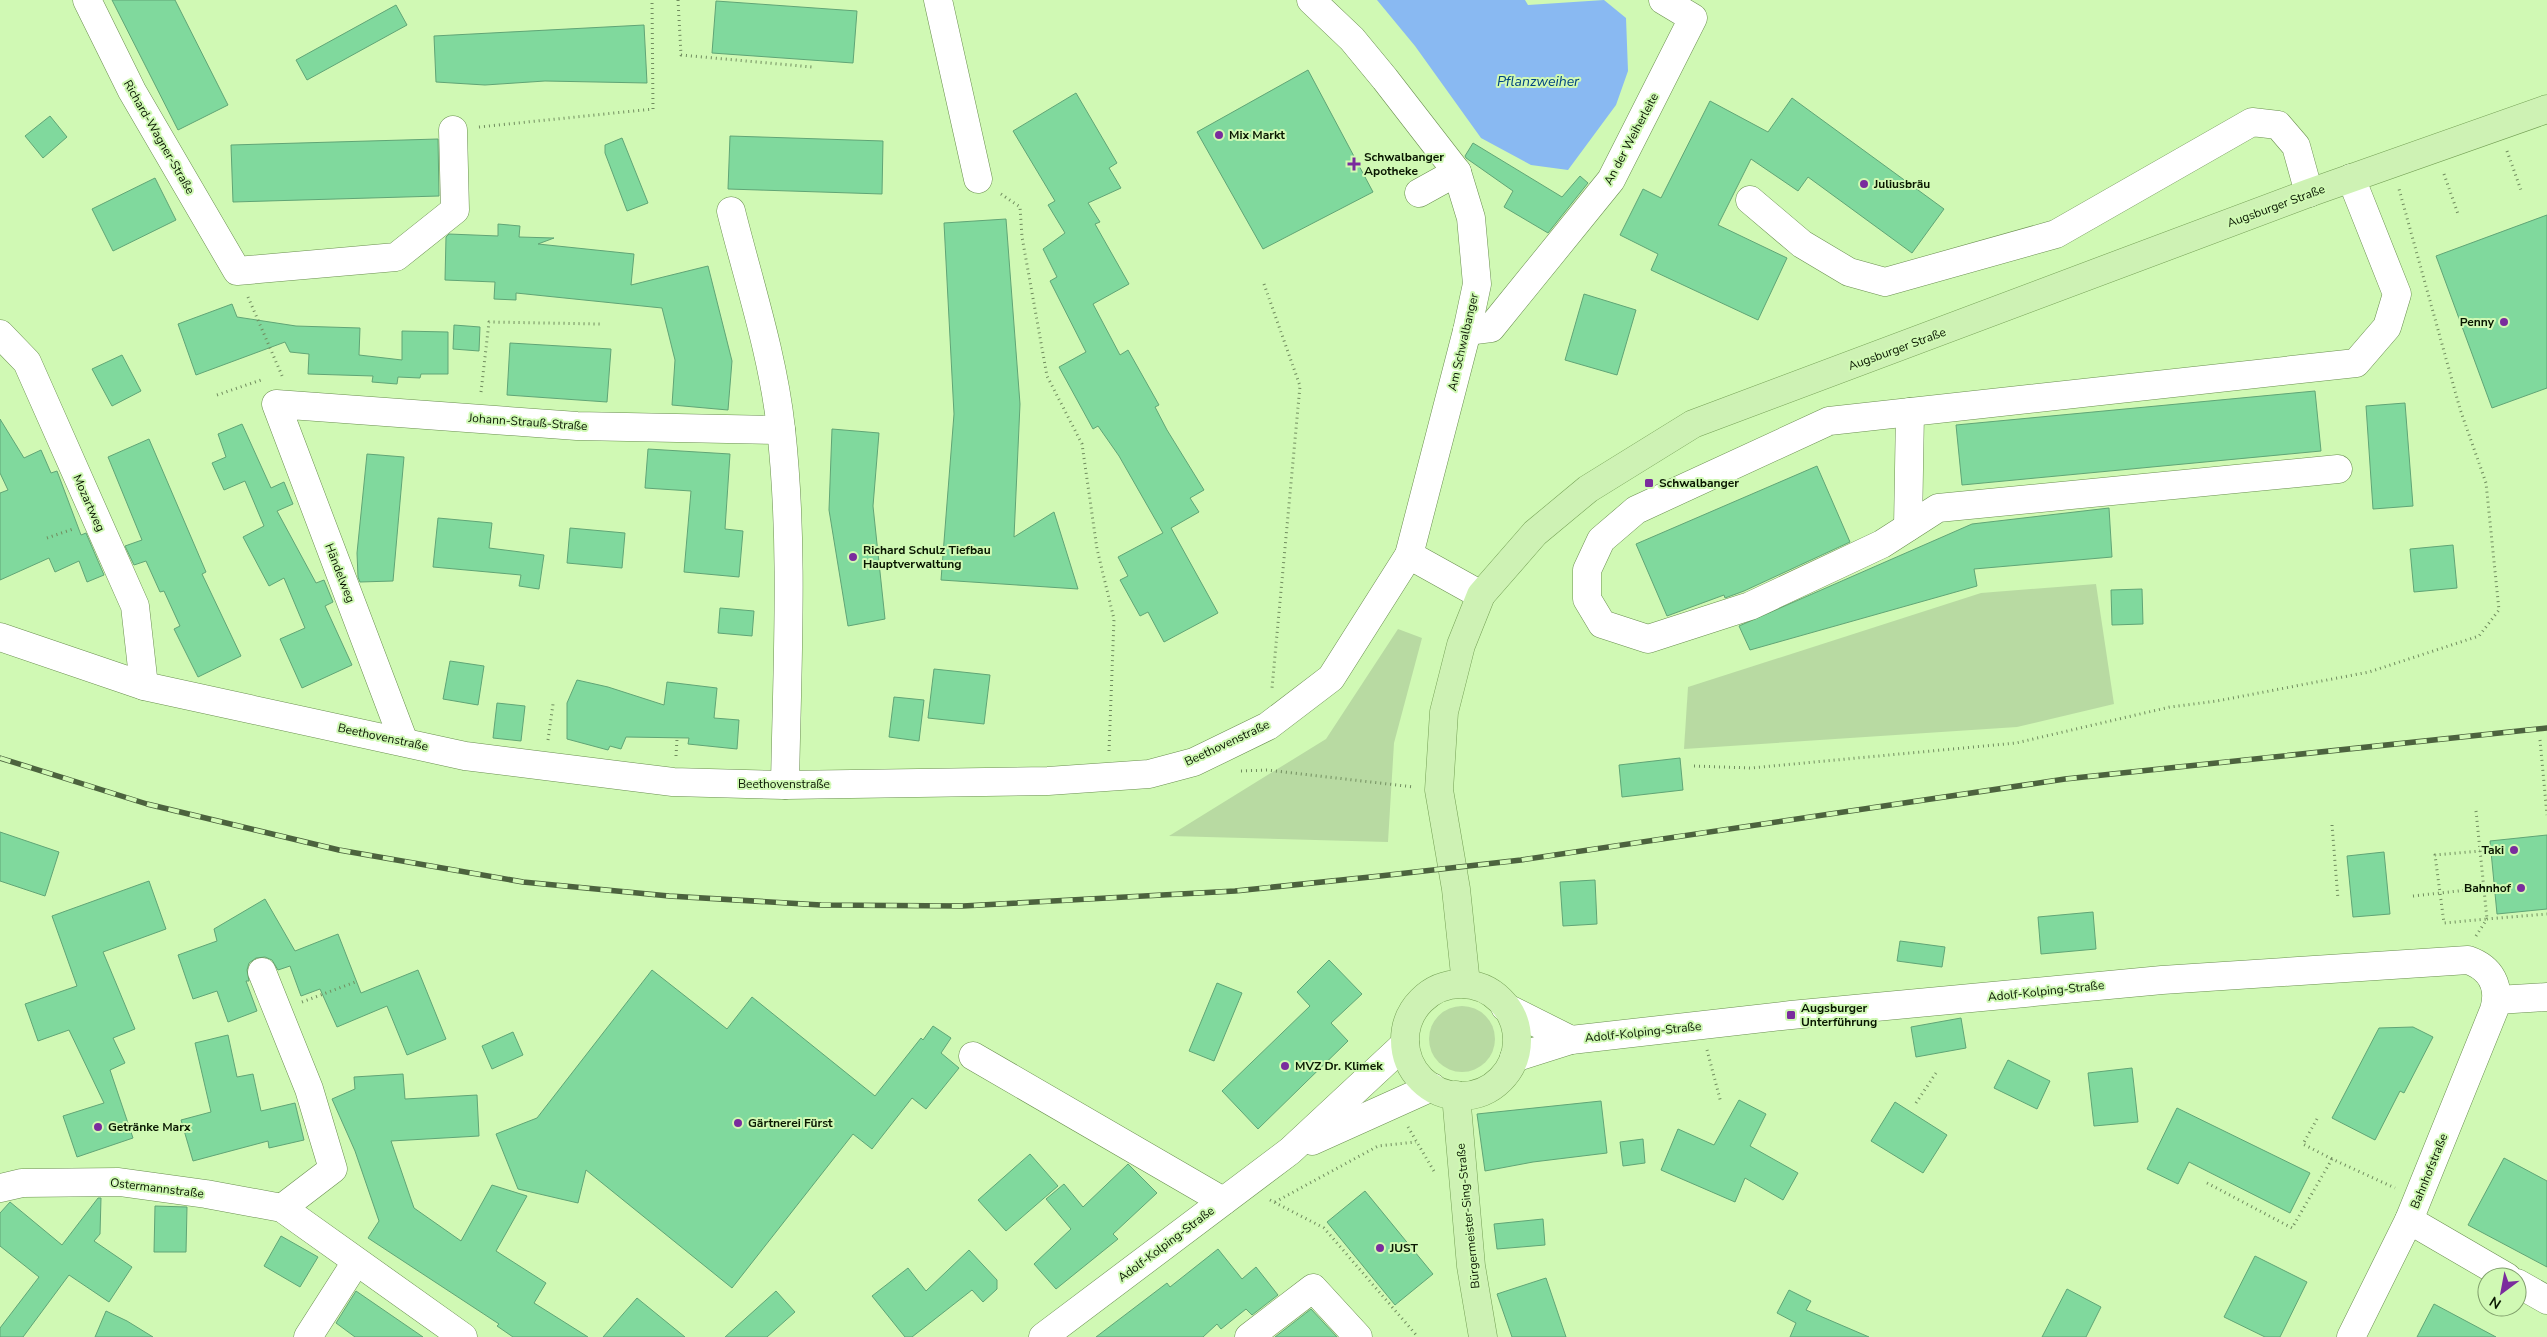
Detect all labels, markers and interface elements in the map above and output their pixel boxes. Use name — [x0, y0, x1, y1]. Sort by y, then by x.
water label: Pflanzweiher — [1497, 72, 1580, 91]
street label: Richard-Wagner-Straße — [120, 77, 198, 197]
street label: An der Weiherleite — [1600, 90, 1662, 188]
place label: Mix Markt — [1229, 127, 1285, 143]
marker: Mix Markt — [1213, 129, 1225, 141]
place label: Schwalbanger Apotheke — [1364, 149, 1444, 179]
marker: Schwalbanger Apotheke — [1348, 158, 1360, 170]
place label: Juliusbräu — [1873, 176, 1930, 192]
marker: Juliusbräu — [1858, 178, 1870, 190]
street label: Augsburger Straße — [2225, 181, 2327, 231]
street label: Am Schwalbanger — [1444, 291, 1482, 392]
place label: Penny — [2460, 314, 2495, 330]
marker: Penny — [2498, 316, 2510, 328]
street label: Augsburger Straße — [1846, 324, 1948, 374]
street label: Johann-Strauß-Straße — [467, 410, 588, 434]
street label: Mozartweg — [69, 472, 109, 534]
place label: Schwalbanger — [1659, 475, 1739, 491]
marker: Schwalbanger — [1643, 477, 1655, 489]
street label: Händelweg — [321, 541, 359, 605]
place label: Richard Schulz Tiefbau Hauptverwaltung — [863, 542, 991, 572]
marker: Richard Schulz Tiefbau Hauptverwaltung — [847, 551, 859, 563]
street label: Beethovenstraße — [1182, 716, 1272, 770]
street label: Beethovenstraße — [336, 720, 430, 754]
street label: Beethovenstraße — [738, 776, 830, 792]
place label: Taki — [2481, 842, 2504, 858]
marker: Taki — [2508, 844, 2520, 856]
place label: Bahnhof — [2464, 880, 2512, 896]
marker: Bahnhof — [2515, 882, 2527, 894]
street label: Adolf-Kolping-Straße — [1987, 977, 2105, 1005]
place label: Augsburger Unterführung — [1801, 1000, 1877, 1030]
marker: Augsburger Unterführung — [1785, 1009, 1797, 1021]
street label: Adolf-Kolping-Straße — [1584, 1018, 1702, 1046]
place label: MVZ Dr. Klimek — [1295, 1058, 1383, 1074]
marker: MVZ Dr. Klimek — [1279, 1060, 1291, 1072]
place label: Gärtnerei Fürst — [748, 1115, 833, 1131]
marker: Gärtnerei Fürst — [732, 1117, 744, 1129]
place label: Getränke Marx — [108, 1119, 191, 1135]
marker: Getränke Marx — [92, 1121, 104, 1133]
street label: Bahnhofstraße — [2407, 1131, 2451, 1211]
street label: Bürgermeister-Sing-Straße — [1452, 1143, 1484, 1289]
street label: Ostermannstraße — [109, 1174, 205, 1202]
street label: Adolf-Kolping-Straße — [1115, 1202, 1217, 1286]
place label: JUST — [1389, 1240, 1419, 1256]
marker: JUST — [1374, 1242, 1386, 1254]
north arrow — [2477, 1267, 2527, 1317]
text: N — [2486, 1292, 2505, 1313]

